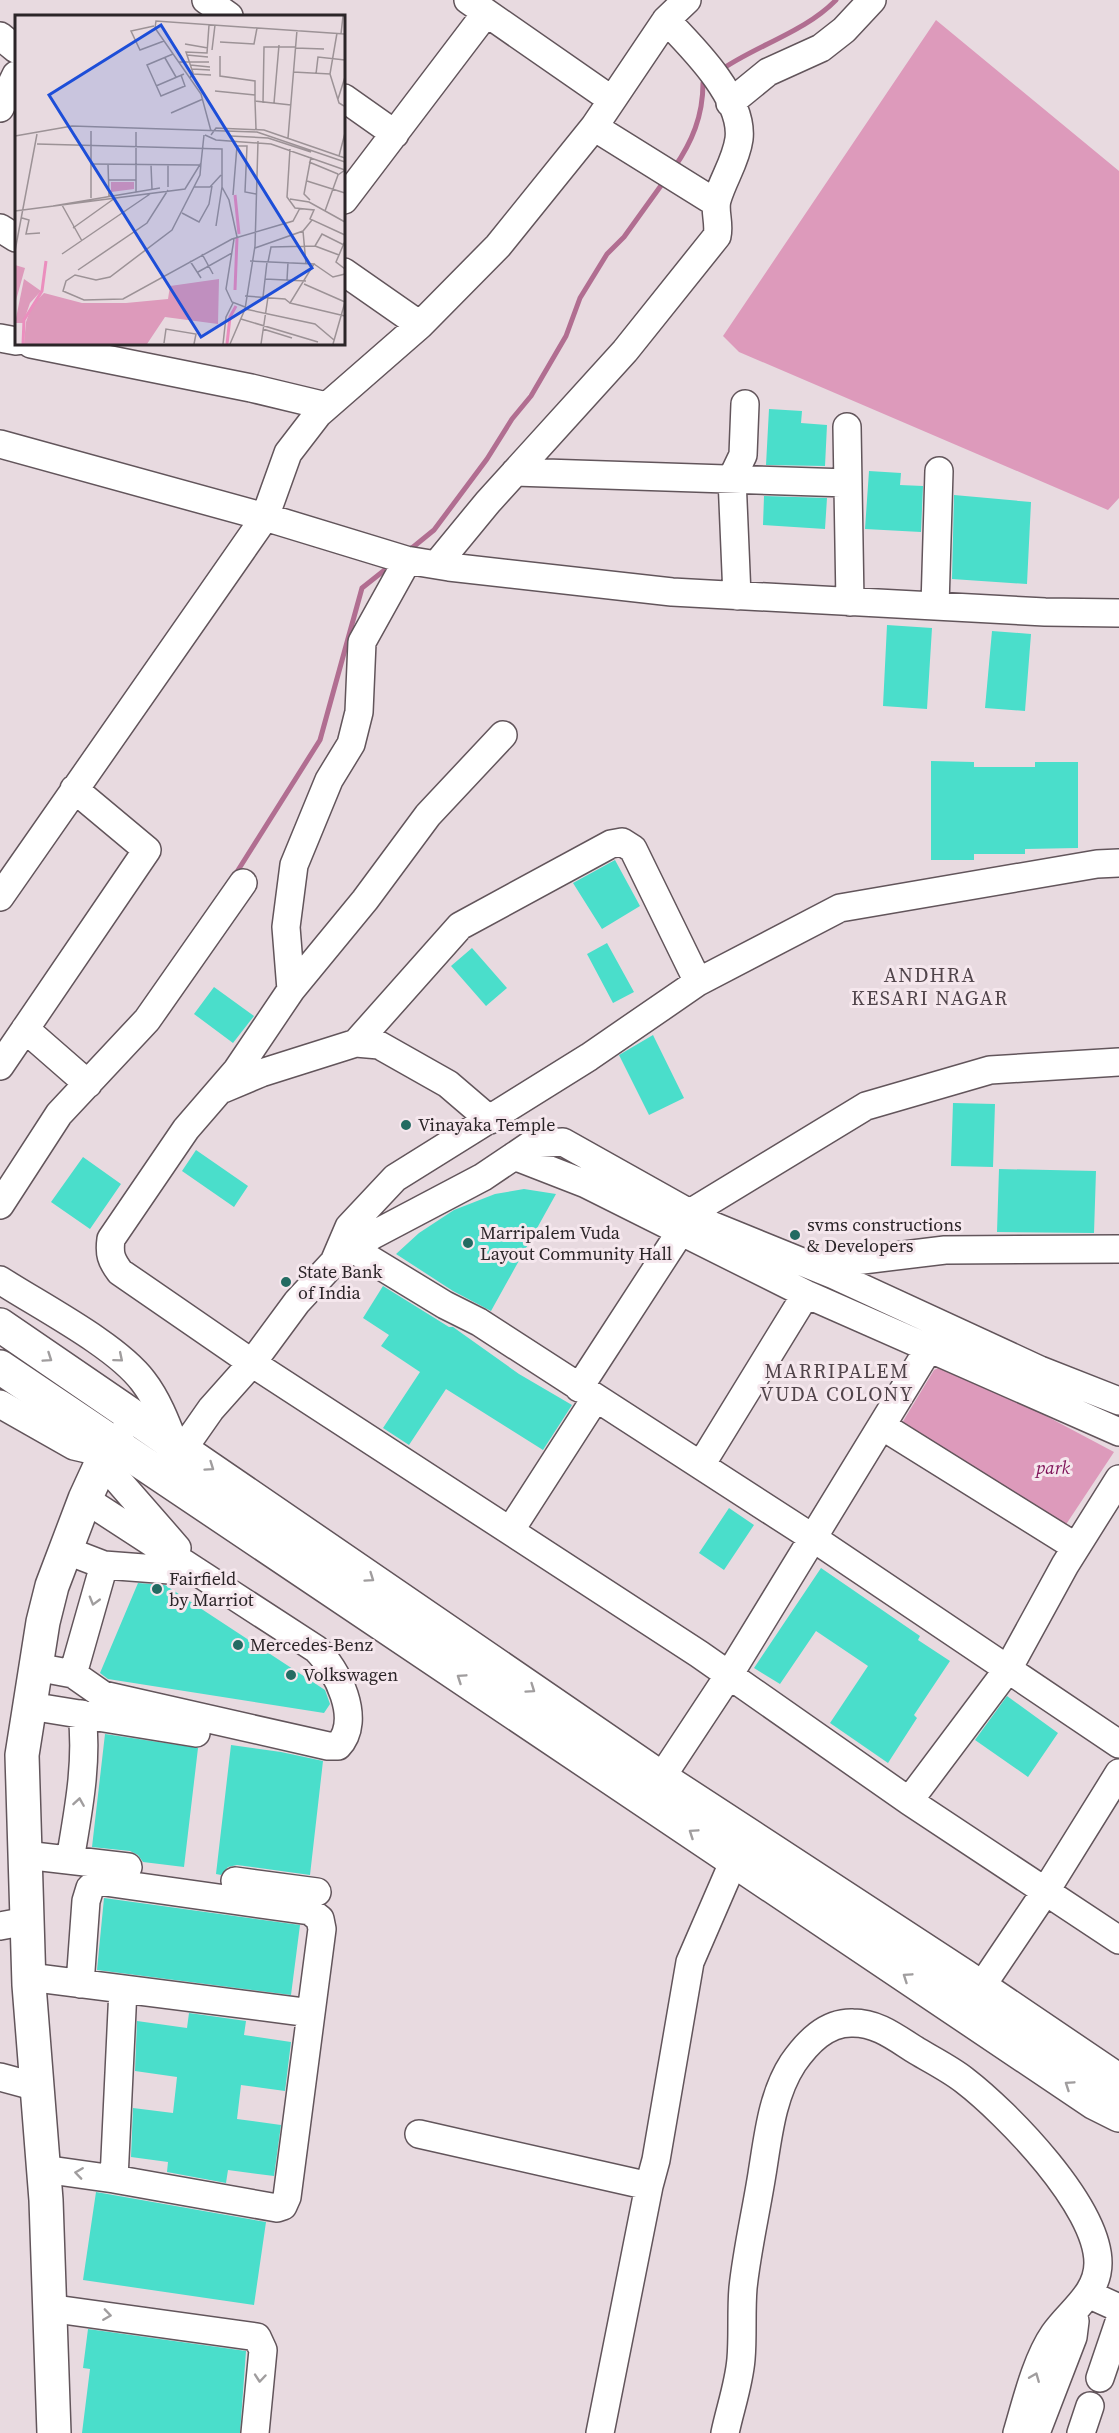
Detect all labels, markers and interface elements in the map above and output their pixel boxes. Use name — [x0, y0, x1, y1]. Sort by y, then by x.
inset map — [15, 15, 345, 345]
district label: ANDHRA KESARI NAGAR — [851, 961, 1009, 1012]
place label: Vinayaka Temple — [418, 1112, 555, 1137]
marker: Vinayaka Temple — [399, 1118, 413, 1132]
place label: svms constructions & Developers — [807, 1212, 962, 1258]
place label: Marripalem Vuda Layout Community Hall — [480, 1220, 672, 1266]
marker: svms constructions & Developers — [788, 1228, 802, 1242]
marker: Marripalem Vuda Layout Community Hall — [461, 1236, 475, 1250]
place label: State Bank of India — [298, 1259, 383, 1305]
marker: State Bank of India — [279, 1275, 293, 1289]
one-way arrow — [112, 1350, 123, 1361]
one-way arrow — [42, 1351, 53, 1362]
district label: MARRIPALEM VUDA COLONY — [760, 1357, 914, 1408]
park label: park — [1034, 1455, 1070, 1480]
one-way arrow — [203, 1460, 214, 1471]
place label: Fairfield by Marriot — [169, 1566, 254, 1612]
one-way arrow — [364, 1571, 375, 1582]
marker: Fairfield by Marriot — [150, 1582, 164, 1596]
one-way arrow — [88, 1596, 101, 1606]
place label: Mercedes-Benz — [250, 1632, 373, 1657]
marker: Mercedes-Benz — [231, 1638, 245, 1652]
place label: Volkswagen — [303, 1662, 398, 1687]
marker: Volkswagen — [284, 1668, 298, 1682]
one-way arrow — [457, 1673, 467, 1685]
one-way arrow — [524, 1682, 535, 1693]
one-way arrow — [72, 1797, 85, 1807]
one-way arrow — [688, 1829, 699, 1840]
one-way arrow — [903, 1972, 913, 1984]
one-way arrow — [1065, 2081, 1076, 2092]
one-way arrow — [74, 2168, 83, 2180]
one-way arrow — [102, 2308, 111, 2320]
one-way arrow — [1028, 2373, 1040, 2384]
one-way arrow — [254, 2374, 267, 2383]

